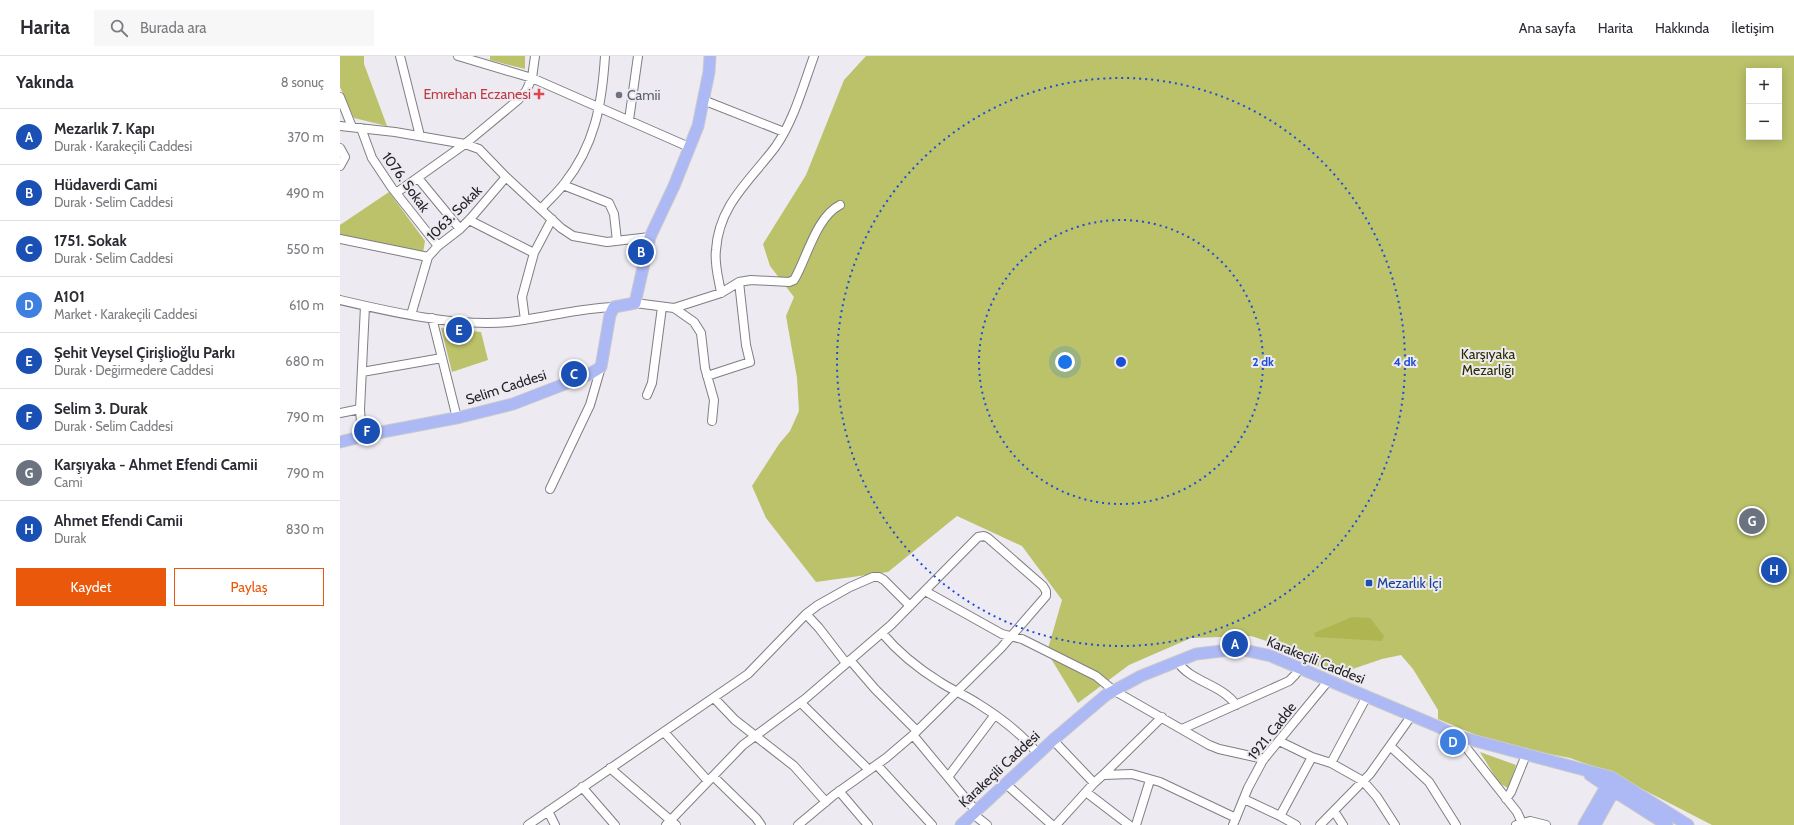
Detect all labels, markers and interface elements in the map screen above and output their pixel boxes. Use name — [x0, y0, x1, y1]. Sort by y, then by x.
search box — [94, 10, 374, 46]
text: Harita — [20, 16, 70, 39]
icon: search — [108, 17, 130, 39]
text: Burada ara — [140, 19, 207, 37]
text: Ana sayfa — [1519, 19, 1576, 37]
text: Harita — [1598, 19, 1633, 37]
text: Hakkında — [1655, 19, 1709, 37]
text: İletişim — [1731, 19, 1774, 37]
map controls — [1746, 68, 1782, 140]
button: + — [1746, 68, 1782, 104]
text: Yakında — [16, 72, 74, 92]
text: 8 sonuç — [281, 74, 324, 90]
place label: Emrehan Eczanesi — [423, 85, 531, 103]
place label: Camii — [627, 86, 661, 104]
marker: Emrehan Eczanesi — [534, 89, 544, 99]
marker: Camii — [614, 90, 624, 100]
button: − — [1746, 104, 1782, 140]
text: Mezarlık 7. Kapı — [54, 120, 155, 138]
text: A — [25, 129, 33, 145]
text: 370 m — [287, 129, 324, 145]
text: Durak · Karakeçili Caddesi — [54, 138, 192, 154]
street label: 1076. Sokak — [378, 148, 434, 216]
text: Hüdaverdi Cami — [54, 176, 157, 194]
street label: 1063. Sokak — [423, 181, 486, 244]
text: B — [25, 185, 33, 201]
text: 490 m — [286, 185, 324, 201]
text: Durak · Selim Caddesi — [54, 194, 173, 210]
text: 1751. Sokak — [54, 232, 127, 250]
pin: B — [628, 237, 654, 267]
text: C — [25, 241, 33, 257]
text: 550 m — [287, 241, 324, 257]
text: Durak · Selim Caddesi — [54, 250, 173, 266]
text: A101 — [54, 288, 85, 306]
text: D — [24, 297, 34, 313]
text: 610 m — [289, 297, 324, 313]
text: Market · Karakeçili Caddesi — [54, 306, 197, 322]
pin: E — [446, 315, 472, 345]
text: Şehit Veysel Çirişlioğlu Parkı — [54, 344, 235, 362]
park label: Karşıyaka Mezarlığı — [1461, 345, 1516, 379]
your location — [1055, 352, 1075, 372]
text: E — [25, 353, 33, 369]
text: 680 m — [285, 353, 324, 369]
text: 2 dk — [1252, 354, 1274, 369]
text: 4 dk — [1394, 354, 1417, 369]
centre of rings — [1114, 355, 1128, 369]
pin: C — [561, 359, 587, 389]
text: Durak · Değirmedere Caddesi — [54, 362, 214, 378]
street label: Selim Caddesi — [463, 365, 549, 409]
text: Selim 3. Durak — [54, 400, 148, 418]
text: F — [26, 409, 32, 425]
text: 790 m — [287, 409, 324, 425]
pin: F — [354, 416, 380, 446]
text: Durak · Selim Caddesi — [54, 418, 173, 434]
text: Karşıyaka - Ahmet Efendi Camii — [54, 456, 258, 474]
text: G — [25, 465, 33, 481]
text: 790 m — [287, 465, 324, 481]
text: Cami — [54, 474, 82, 490]
pin: G — [1739, 506, 1765, 536]
text: Ahmet Efendi Camii — [54, 512, 183, 530]
text: H — [24, 521, 34, 537]
text: 830 m — [286, 521, 324, 537]
text: Durak — [54, 530, 86, 546]
pin: H — [1761, 555, 1787, 585]
button: Kaydet — [16, 568, 166, 606]
button: Paylaş — [174, 568, 324, 606]
place label: Mezarlık İçi — [1377, 574, 1442, 592]
marker: Mezarlık İçi — [1364, 578, 1374, 588]
pin: A — [1222, 629, 1248, 659]
street label: Karakeçili Caddesi — [1264, 632, 1368, 688]
street label: 1921. Cadde — [1244, 698, 1300, 764]
street label: Karakeçili Caddesi — [955, 727, 1043, 811]
pin: D — [1440, 727, 1466, 757]

